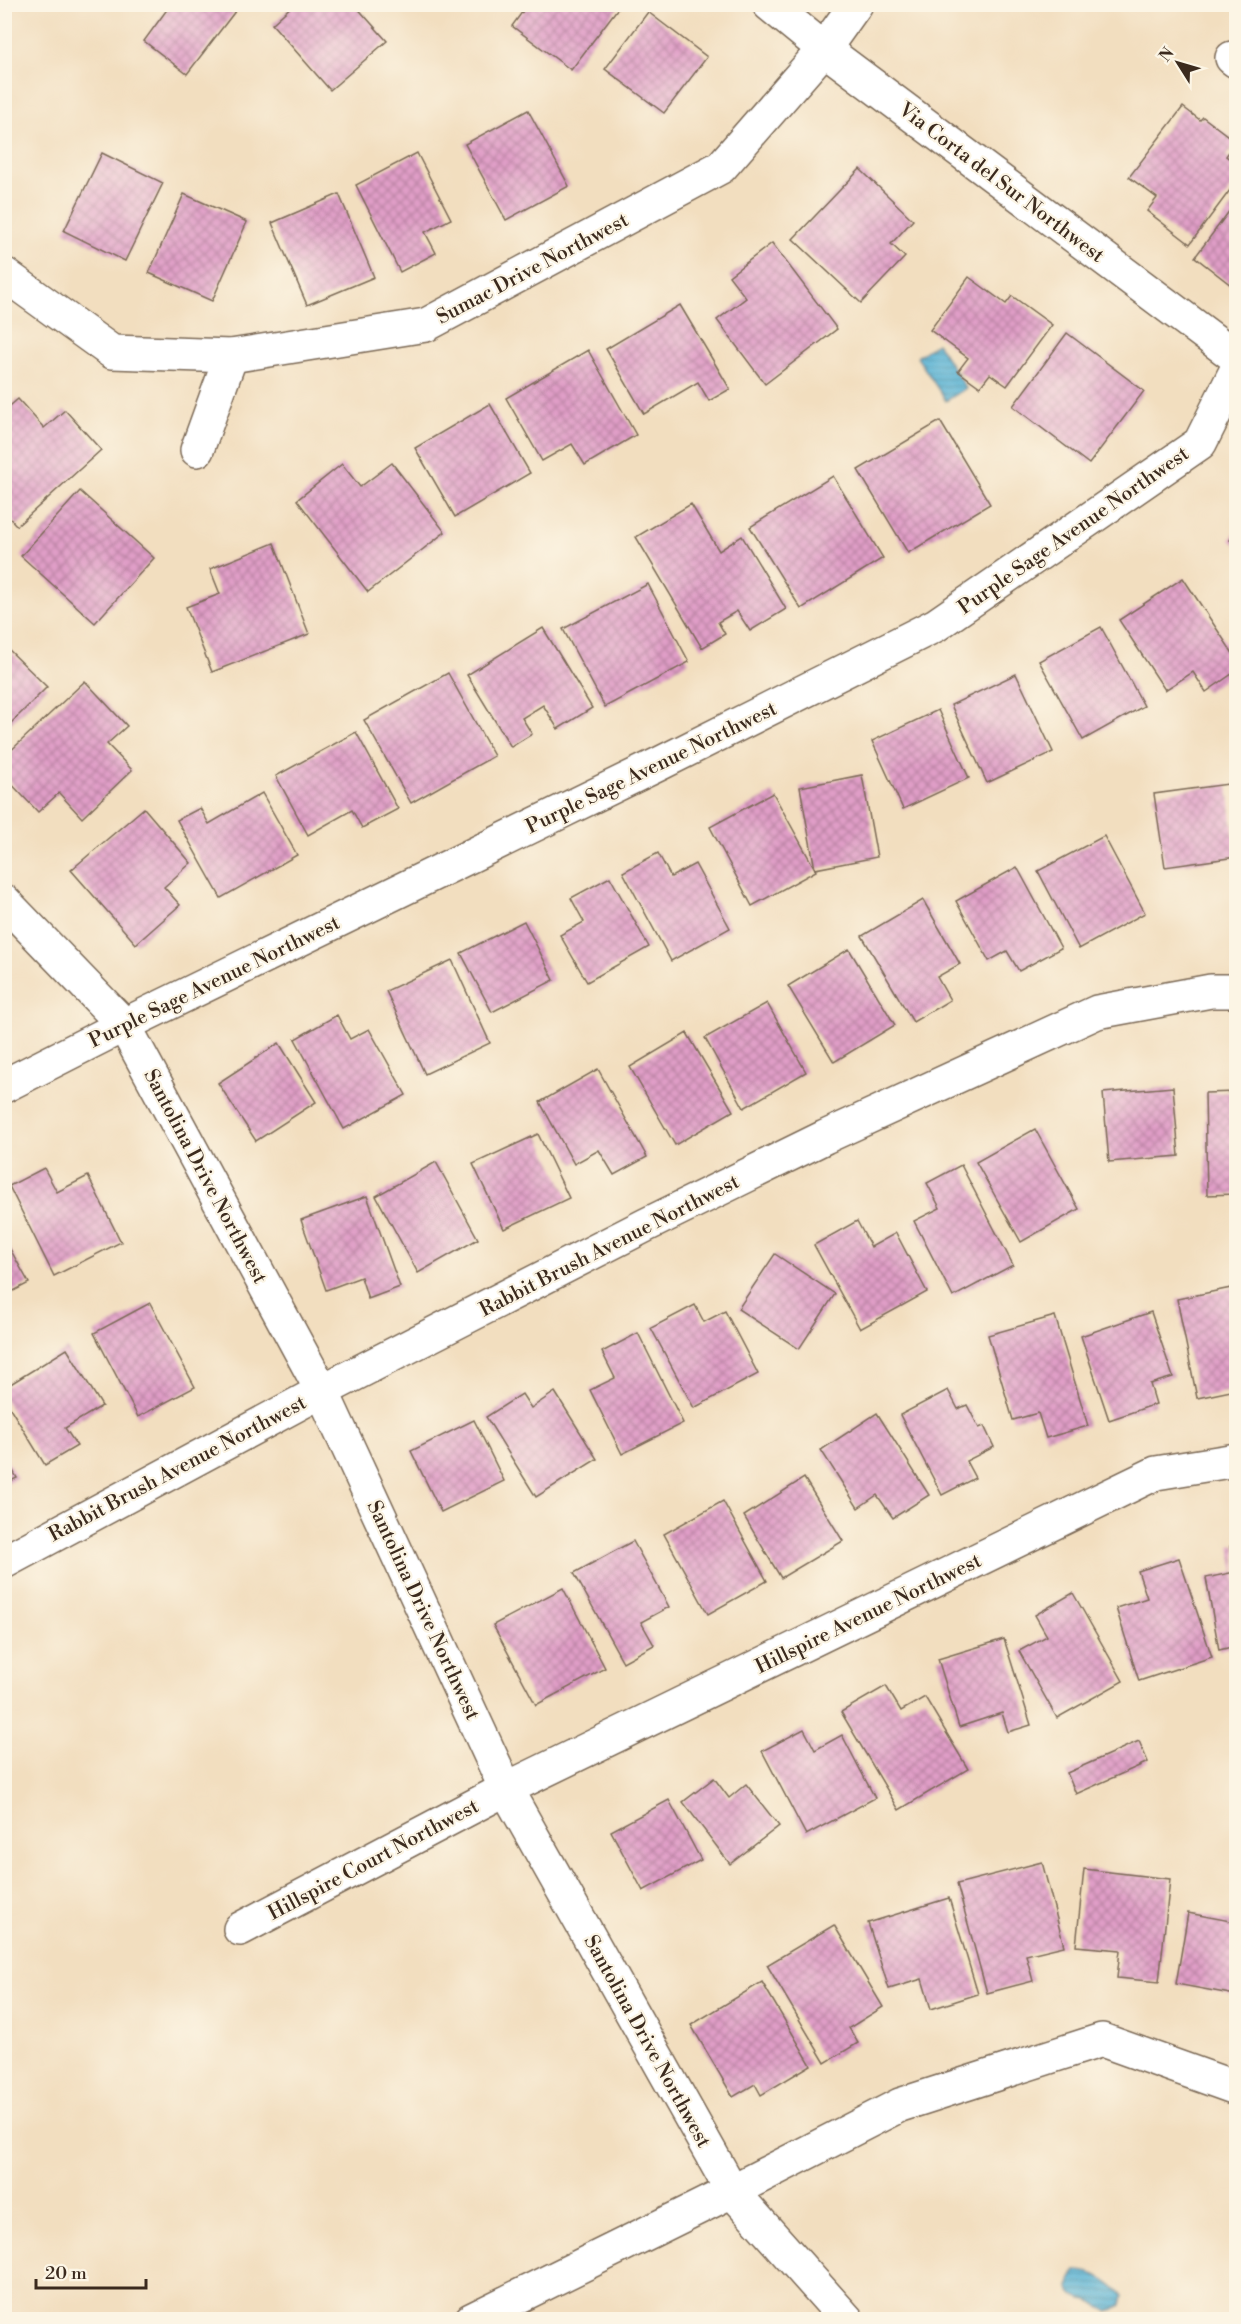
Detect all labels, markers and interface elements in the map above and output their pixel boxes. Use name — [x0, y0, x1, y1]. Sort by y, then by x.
north arrow — [1148, 33, 1208, 93]
text: N — [1155, 43, 1179, 66]
street label: Via Corta del Sur Northwest — [893, 97, 1109, 269]
street label: Sumac Drive Northwest — [432, 208, 633, 331]
street label: Purple Sage Avenue Northwest — [954, 442, 1194, 621]
street label: Purple Sage Avenue Northwest — [522, 697, 781, 840]
street label: Purple Sage Avenue Northwest — [85, 911, 344, 1054]
street label: Santolina Drive Northwest — [137, 1065, 272, 1288]
street label: Rabbit Brush Avenue Northwest — [476, 1170, 744, 1323]
street label: Rabbit Brush Avenue Northwest — [45, 1391, 311, 1548]
street label: Santolina Drive Northwest — [361, 1497, 485, 1724]
street label: Hillspire Avenue Northwest — [752, 1549, 986, 1680]
street label: Hillspire Court Northwest — [264, 1794, 483, 1926]
street label: Santolina Drive Northwest — [578, 1931, 716, 2152]
scale bar — [36, 2252, 146, 2290]
text: 20 m — [45, 2262, 87, 2285]

